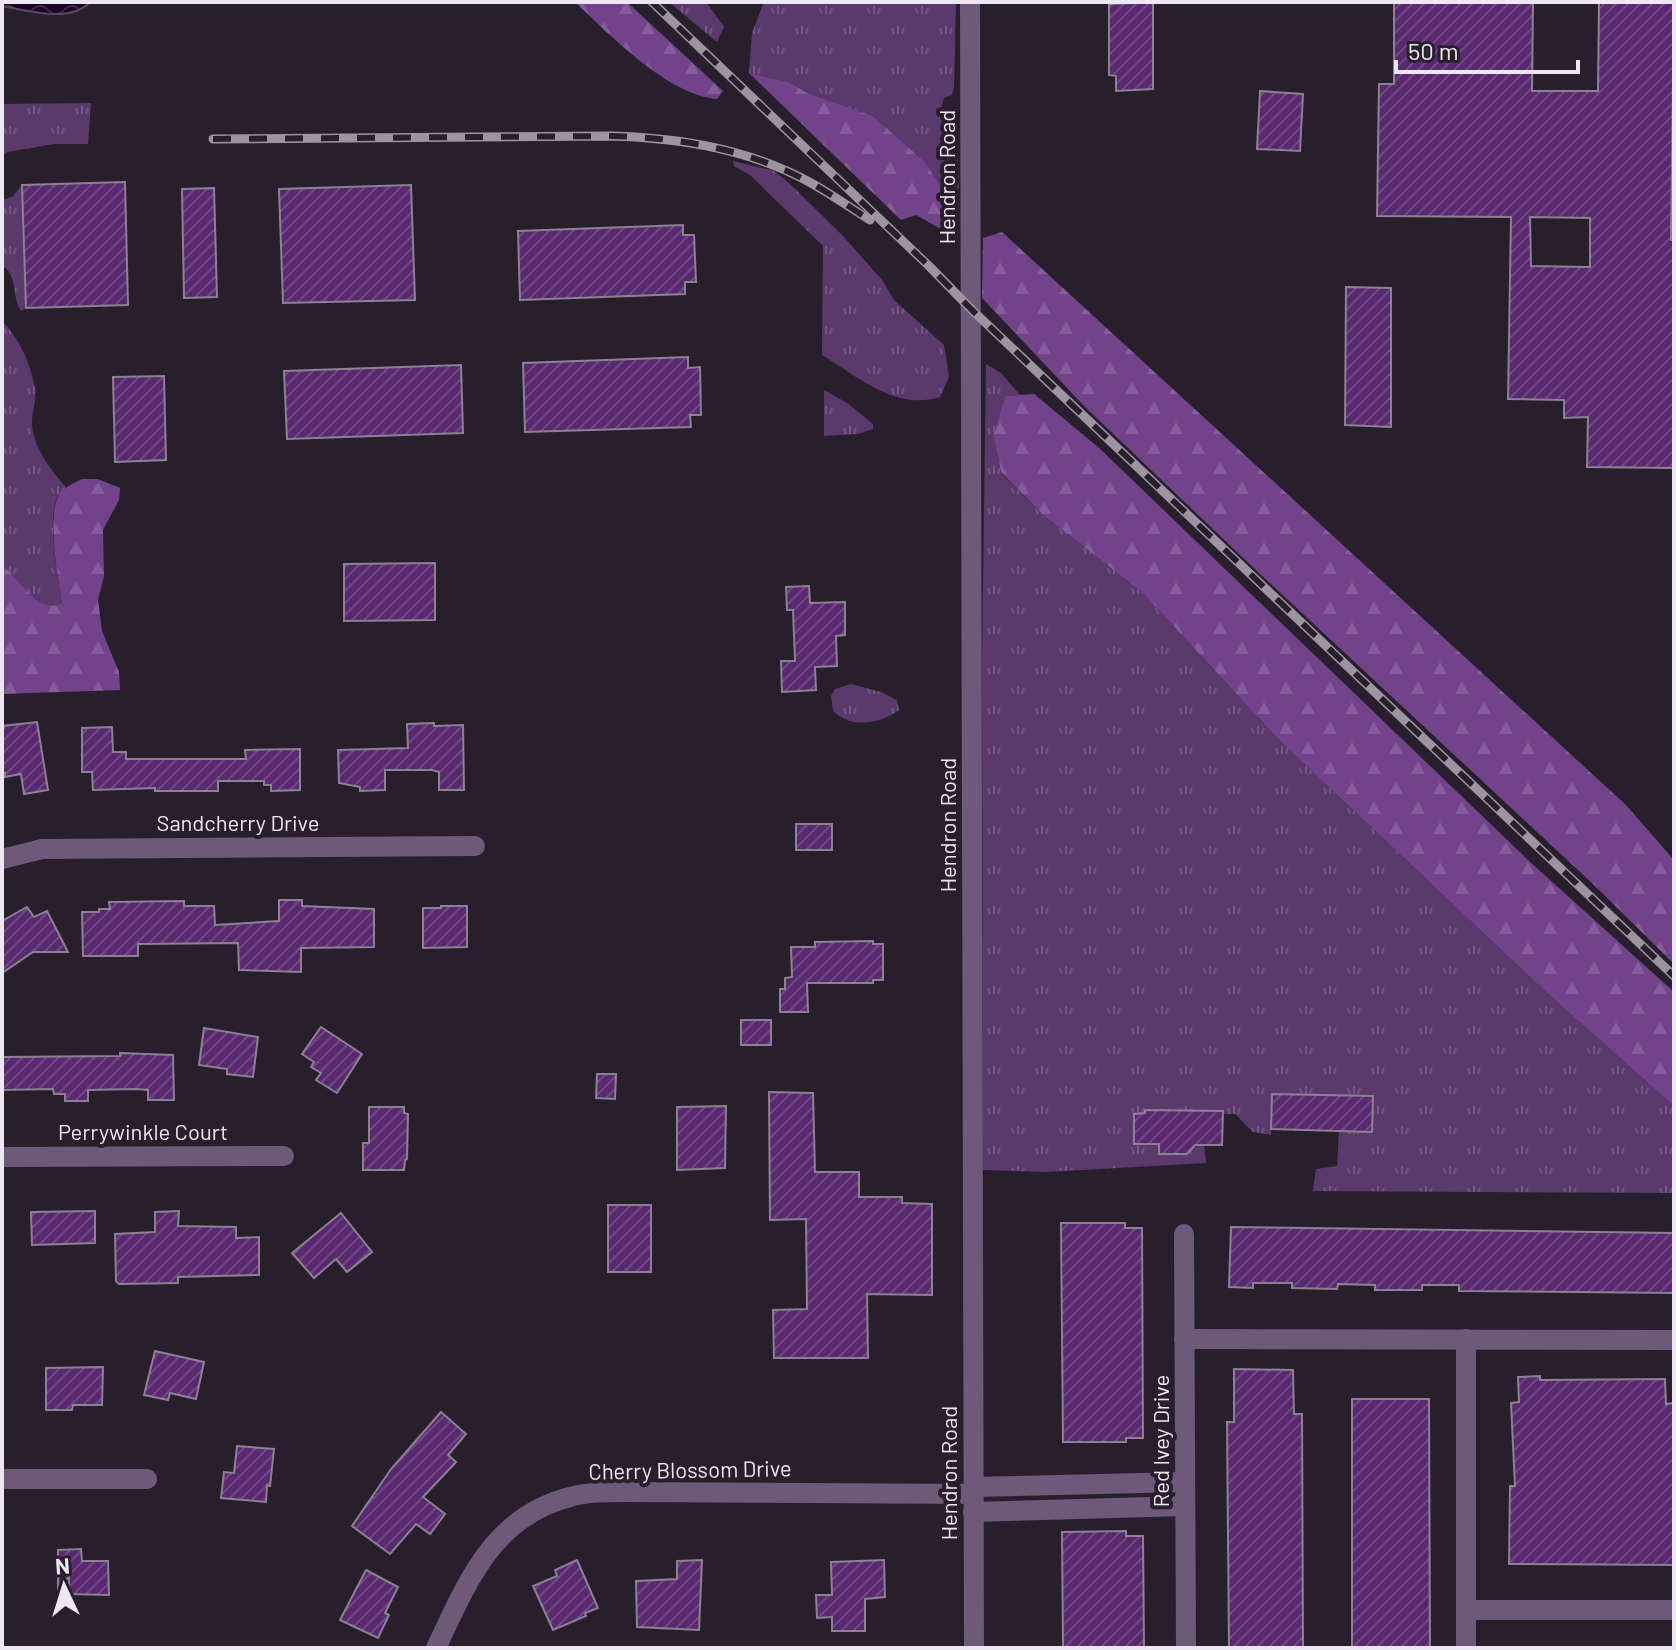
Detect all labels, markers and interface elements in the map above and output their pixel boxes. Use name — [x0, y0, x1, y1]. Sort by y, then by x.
scale bar — [1396, 24, 1578, 74]
text: 50 m — [1408, 36, 1459, 65]
street label: Hendron Road — [933, 110, 959, 244]
street label: Hendron Road — [934, 758, 960, 892]
street label: Sandcherry Drive — [157, 809, 319, 835]
street label: Perrywinkle Court — [58, 1118, 228, 1144]
street label: Red Ivey Drive — [1147, 1375, 1173, 1507]
street label: Hendron Road — [935, 1406, 961, 1540]
street label: Cherry Blossom Drive — [588, 1454, 792, 1484]
north arrow — [24, 1546, 104, 1626]
text: N — [54, 1552, 71, 1579]

